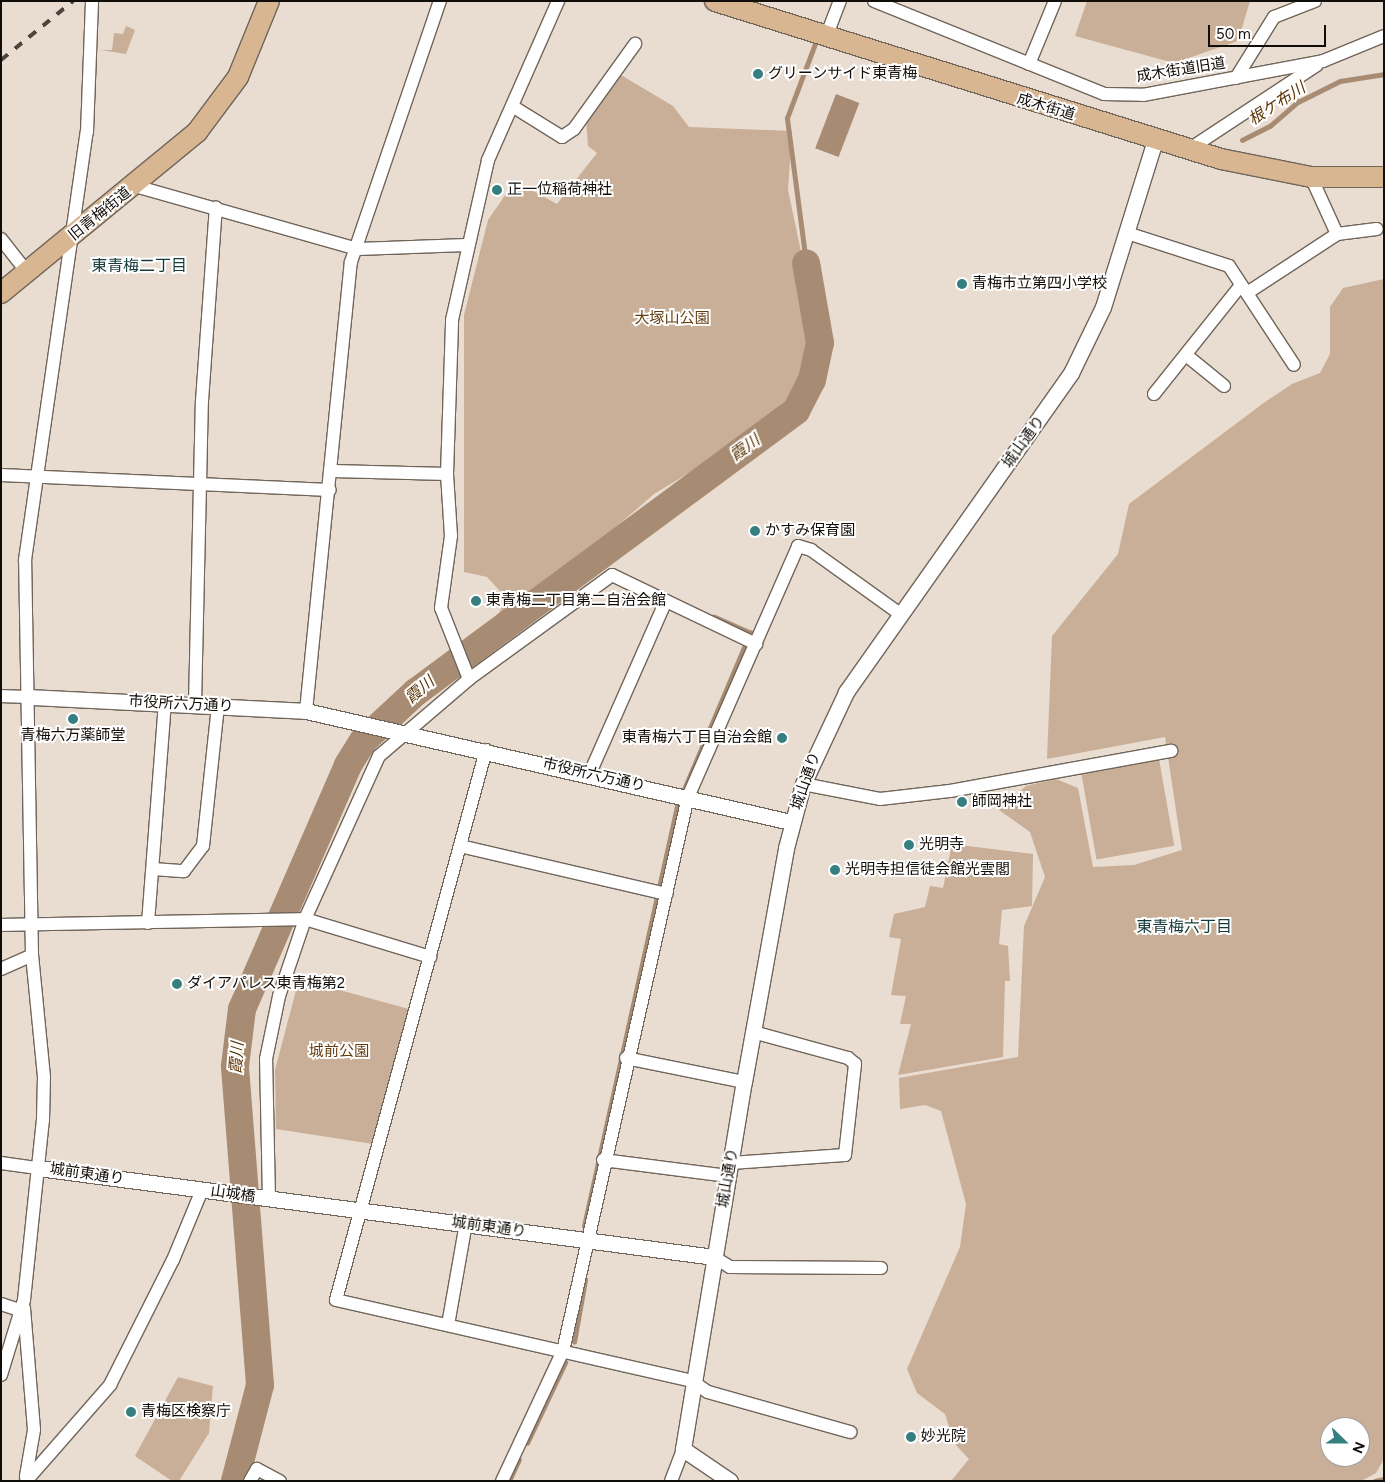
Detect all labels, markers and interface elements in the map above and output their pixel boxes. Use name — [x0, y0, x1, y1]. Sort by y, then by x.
scale bar — [1210, 15, 1328, 47]
text: 50 m — [1216, 25, 1251, 43]
street label: 成木街道旧道 — [1135, 54, 1227, 86]
place label: グリーンサイド東青梅 — [768, 65, 918, 83]
marker: グリーンサイド東青梅 — [752, 68, 764, 80]
water label: 根ケ布川 — [1245, 79, 1309, 129]
street label: 成木街道 — [1015, 90, 1077, 124]
place label: 正一位稲荷神社 — [507, 181, 612, 199]
street label: 旧青梅街道 — [65, 183, 135, 245]
marker: 正一位稲荷神社 — [491, 184, 503, 196]
district label: 東青梅二丁目 — [91, 256, 187, 276]
place label: 青梅市立第四小学校 — [972, 275, 1107, 293]
marker: 青梅市立第四小学校 — [956, 278, 968, 290]
park label: 大塚山公園 — [635, 310, 709, 328]
street label: 城山通り — [999, 412, 1049, 472]
water label: 霞川 — [726, 431, 764, 465]
place label: かすみ保育園 — [765, 522, 855, 540]
marker: かすみ保育園 — [749, 525, 761, 537]
place label: 東青梅二丁目第二自治会館 — [486, 592, 666, 610]
marker: 東青梅二丁目第二自治会館 — [470, 595, 482, 607]
water label: 霞川 — [402, 672, 438, 708]
street label: 市役所六万通り — [128, 692, 234, 716]
marker: 青梅六万薬師堂 — [67, 713, 79, 725]
place label: 青梅六万薬師堂 — [21, 727, 125, 745]
place label: 東青梅六丁目自治会館 — [622, 729, 772, 747]
marker: 東青梅六丁目自治会館 — [776, 732, 788, 744]
street label: 城山通り — [788, 750, 824, 812]
street label: 市役所六万通り — [541, 754, 647, 796]
place label: 師岡神社 — [972, 793, 1032, 811]
marker: 師岡神社 — [956, 796, 968, 808]
place label: 光明寺 — [919, 836, 964, 854]
marker: 光明寺 — [903, 839, 915, 851]
place label: 光明寺担信徒会館光雲閣 — [845, 861, 1010, 879]
marker: 光明寺担信徒会館光雲閣 — [829, 864, 841, 876]
district label: 東青梅六丁目 — [1136, 917, 1232, 937]
place label: ダイアパレス東青梅第2 — [187, 975, 345, 993]
marker: ダイアパレス東青梅第2 — [171, 978, 183, 990]
water label: 霞川 — [226, 1041, 248, 1075]
park label: 城前公園 — [309, 1043, 369, 1061]
street label: 城山通り — [714, 1147, 742, 1209]
street label: 城前東通り — [49, 1160, 125, 1188]
street label: 山城橋 — [209, 1182, 257, 1206]
street label: 城前東通り — [451, 1213, 527, 1241]
place label: 青梅区検察庁 — [141, 1403, 231, 1421]
marker: 青梅区検察庁 — [125, 1406, 137, 1418]
north arrow — [1320, 1417, 1370, 1467]
place label: 妙光院 — [921, 1428, 966, 1446]
marker: 妙光院 — [905, 1431, 917, 1443]
text: N — [1349, 1439, 1368, 1456]

